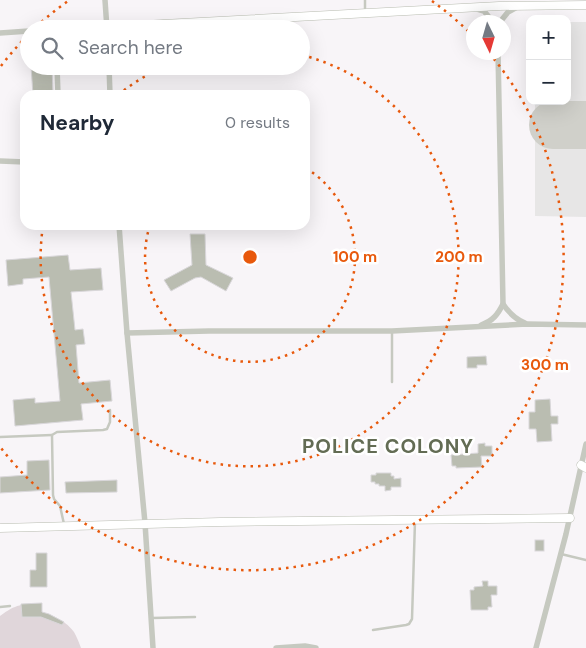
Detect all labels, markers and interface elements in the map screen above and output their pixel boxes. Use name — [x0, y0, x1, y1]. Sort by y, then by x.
north arrow — [466, 15, 511, 60]
map controls — [526, 15, 571, 105]
button: + — [526, 15, 571, 60]
search box — [20, 20, 310, 75]
icon: search — [38, 34, 66, 62]
text: Search here — [78, 35, 183, 60]
button: − — [526, 60, 571, 105]
text: Nearby — [40, 109, 114, 137]
text: 0 results — [225, 112, 290, 133]
text: 100 m — [333, 247, 377, 267]
text: 200 m — [435, 247, 483, 267]
centre of rings — [241, 248, 259, 266]
text: 300 m — [521, 355, 569, 375]
district label: POLICE COLONY — [302, 433, 474, 459]

